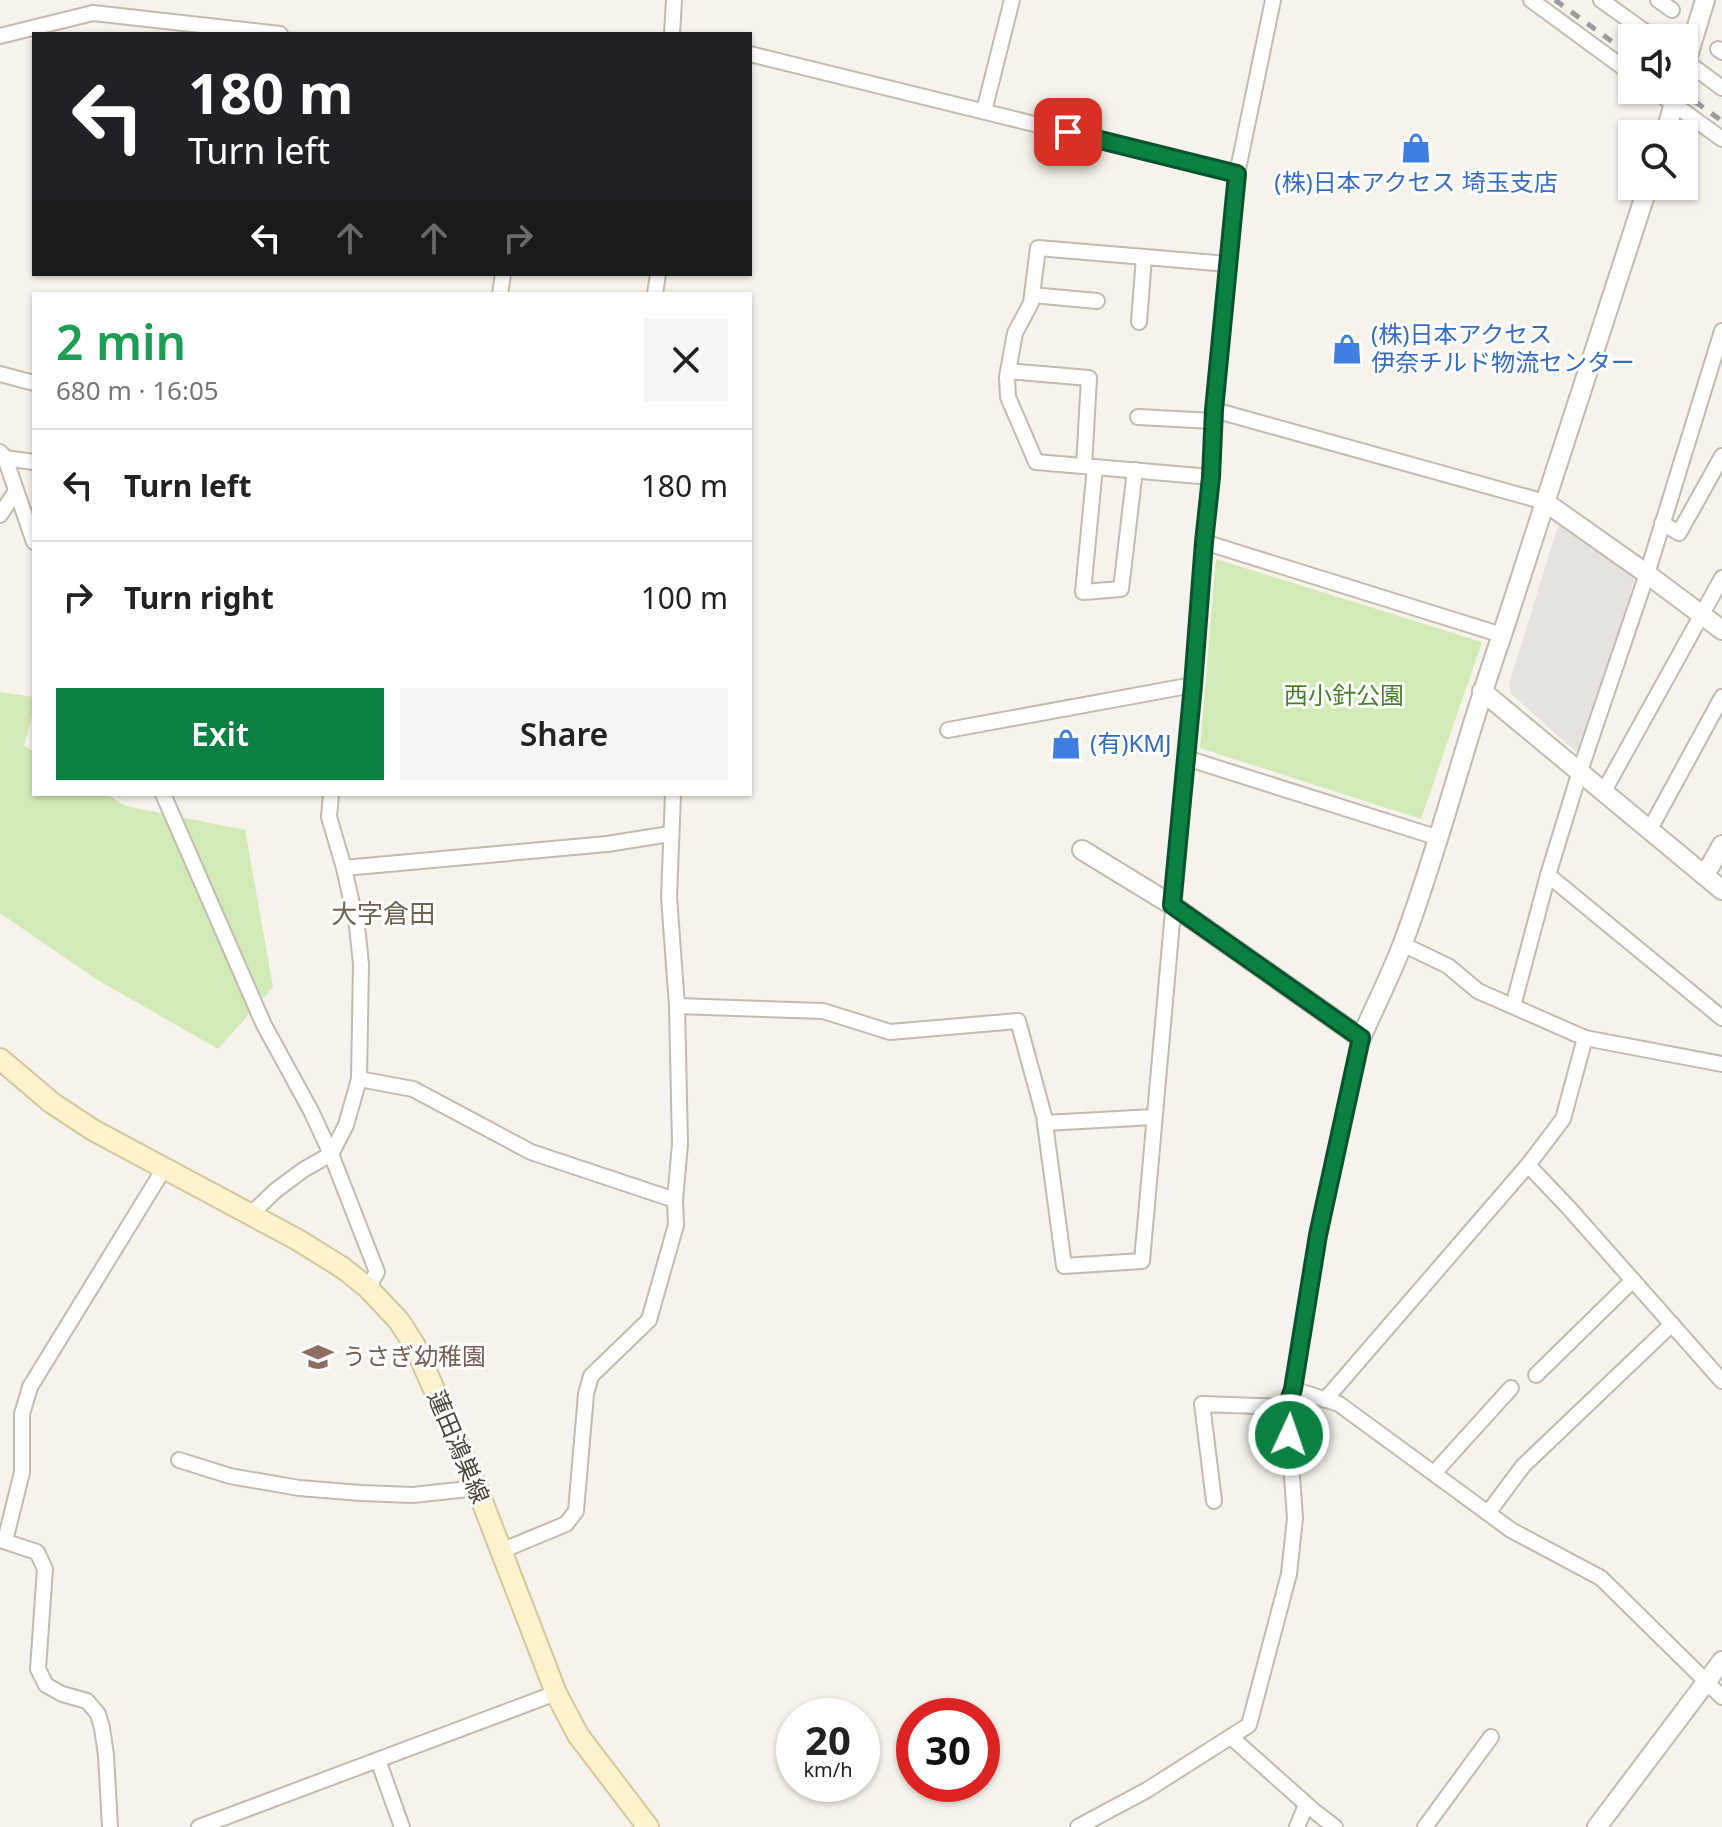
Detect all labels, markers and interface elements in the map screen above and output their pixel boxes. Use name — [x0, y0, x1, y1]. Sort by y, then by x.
map controls — [1618, 24, 1698, 200]
button: sound — [1618, 24, 1698, 104]
text: 180 m — [188, 54, 353, 130]
icon: left — [56, 64, 160, 168]
pin — [1034, 98, 1102, 166]
icon: arrive — [1046, 110, 1090, 154]
button: search — [1618, 120, 1698, 200]
text: Turn left — [188, 126, 330, 175]
shop icon: (株)日本アクセス 埼玉支店 — [1399, 131, 1433, 165]
place label: (株)日本アクセス 埼玉支店 — [1274, 165, 1558, 198]
icon: left — [244, 216, 288, 260]
icon: ahead — [328, 216, 372, 260]
icon: ahead — [412, 216, 456, 260]
icon: right — [496, 216, 540, 260]
text: 2 min — [56, 309, 186, 374]
place label: (株)日本アクセス 伊奈チルド物流センター — [1371, 317, 1635, 378]
button: close — [644, 318, 728, 402]
shop icon: (株)日本アクセス 伊奈チルド物流センター — [1330, 332, 1364, 366]
text: 680 m · 16:05 — [56, 372, 219, 408]
icon: left — [56, 463, 100, 507]
text: Turn left — [124, 465, 252, 506]
text: 180 m — [641, 465, 728, 506]
icon: right — [56, 575, 100, 619]
text: Turn right — [124, 577, 274, 618]
text: 100 m — [641, 577, 728, 618]
park label: 西小針公園 — [1284, 678, 1404, 711]
button: Exit — [56, 688, 384, 780]
button: Share — [400, 688, 728, 780]
place label: (有)KMJ — [1090, 726, 1172, 759]
shop icon: (有)KMJ — [1049, 727, 1083, 761]
district label: 大字倉田 — [331, 895, 435, 931]
place label: うさぎ幼稚園 — [342, 1339, 486, 1372]
school or university icon: うさぎ幼稚園 — [301, 1340, 335, 1374]
street label: 蓮田鴻巣線 — [421, 1385, 498, 1508]
position arrow — [1247, 1393, 1331, 1477]
speed limit sign: 30 — [896, 1698, 1000, 1802]
text: 20 — [805, 1712, 851, 1767]
text: km/h — [803, 1756, 853, 1783]

